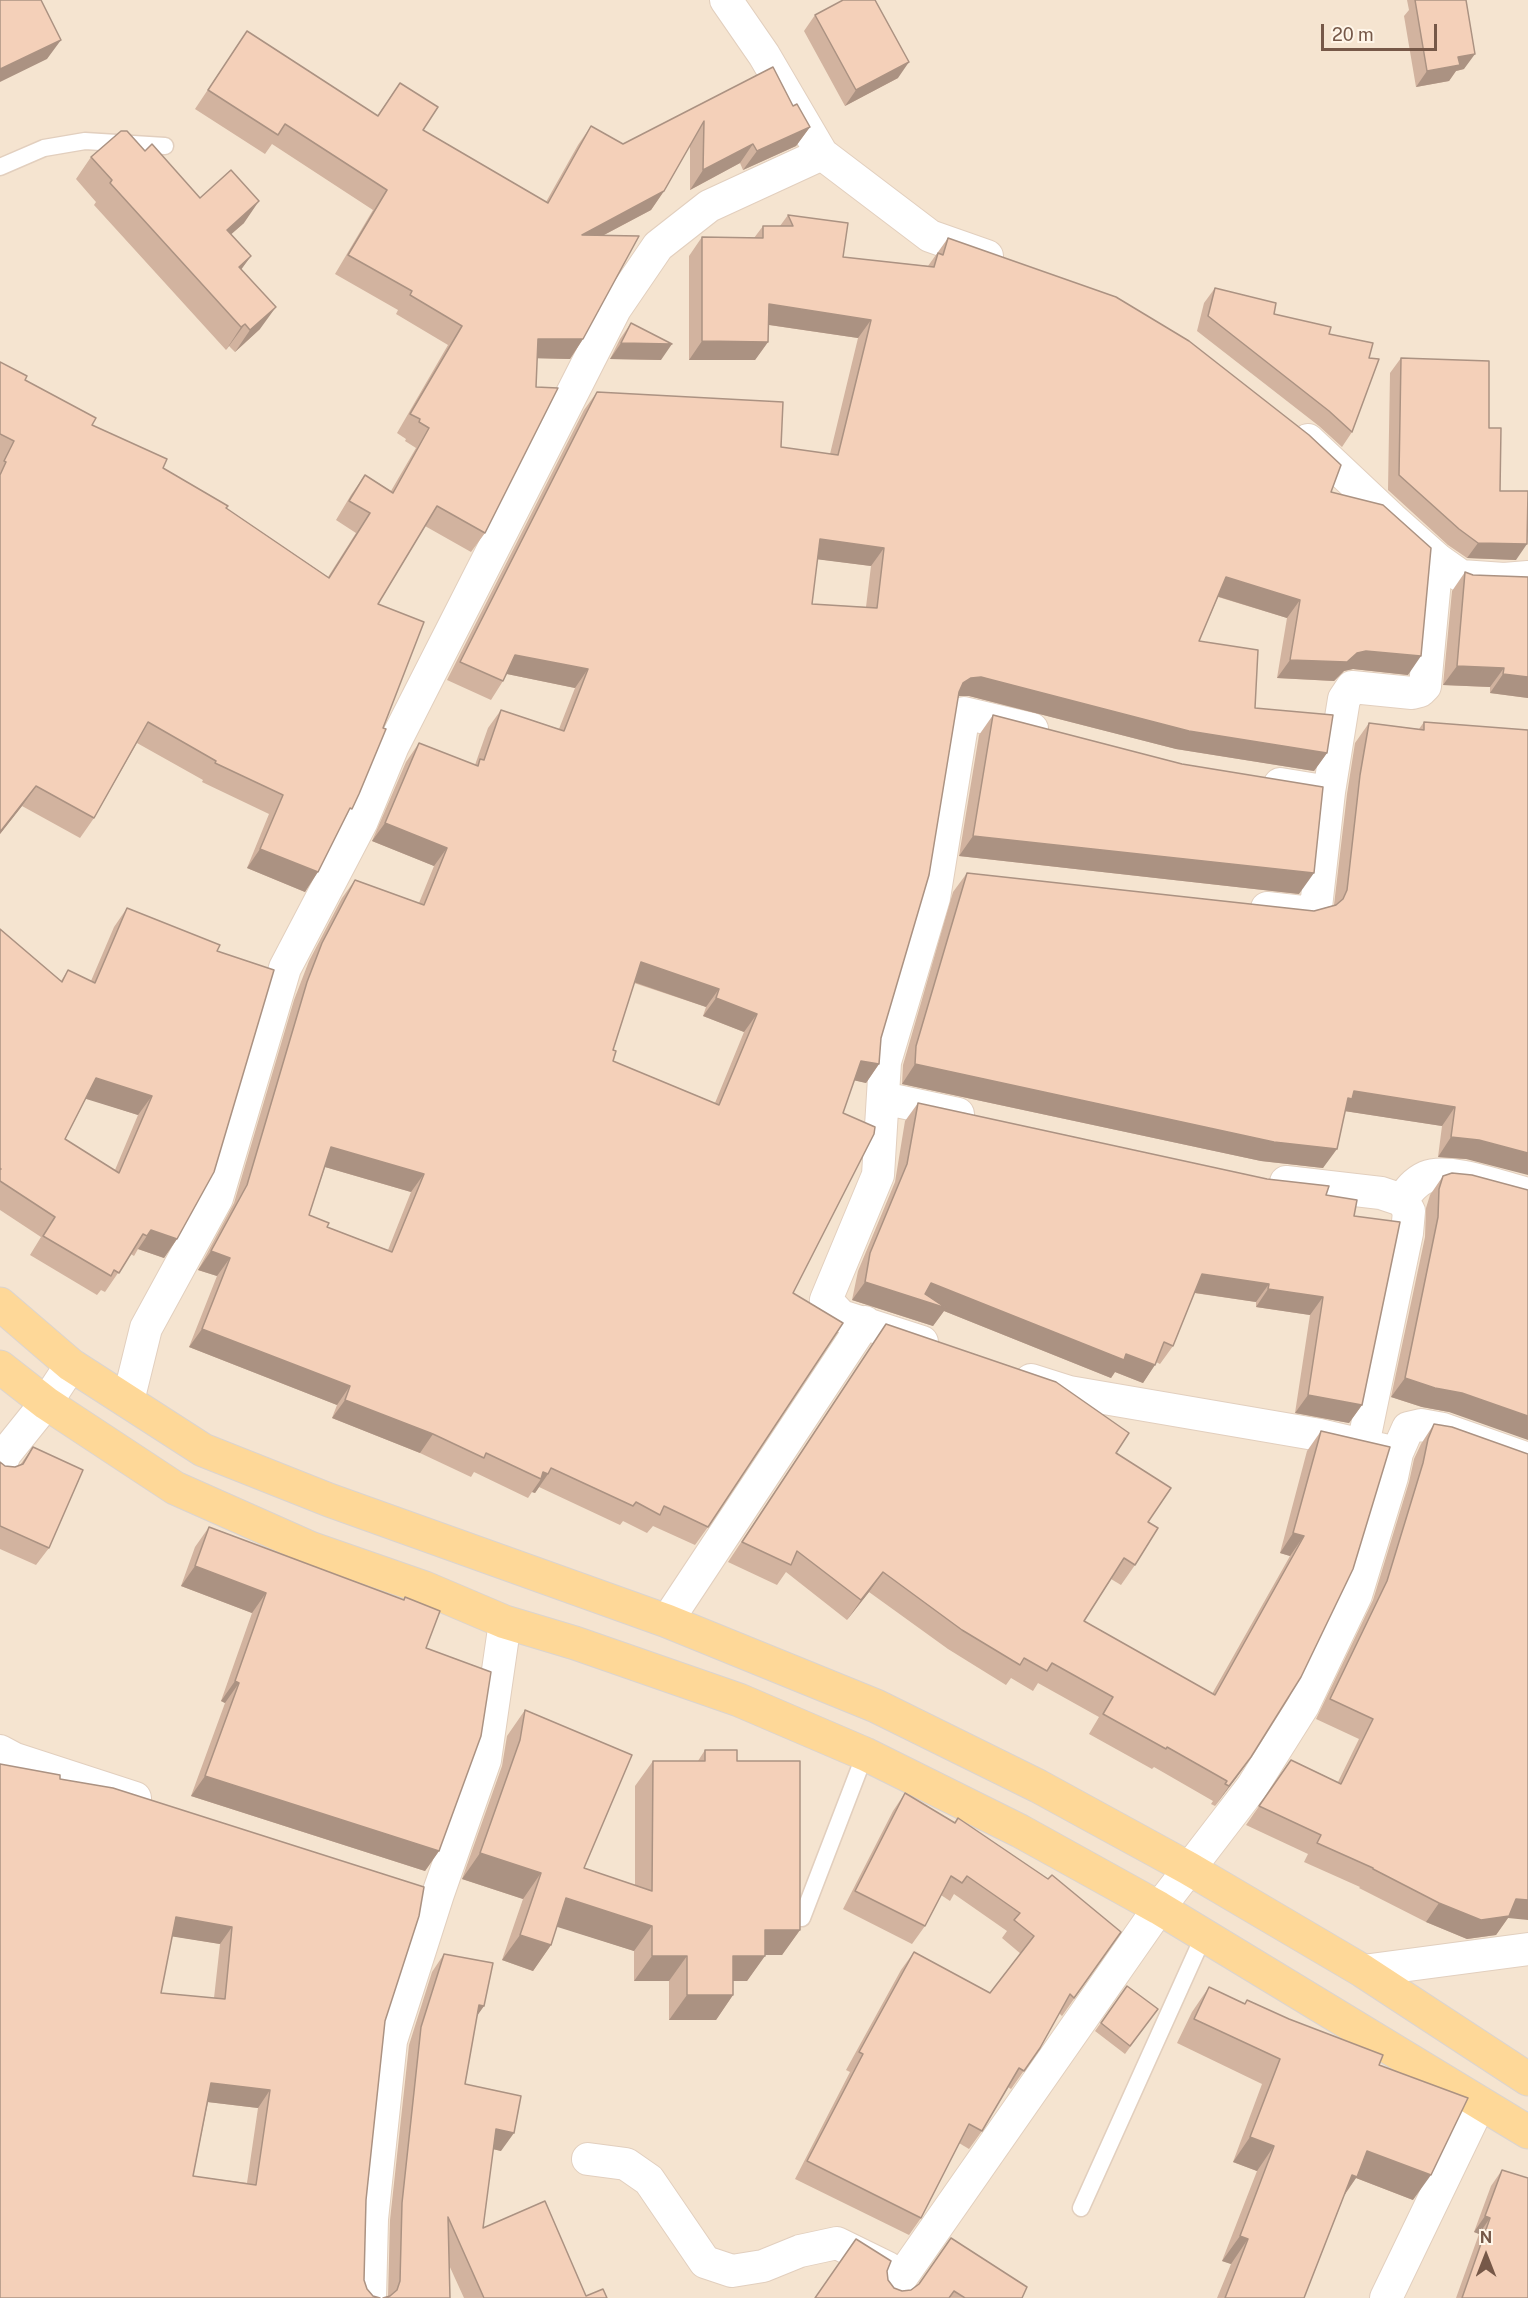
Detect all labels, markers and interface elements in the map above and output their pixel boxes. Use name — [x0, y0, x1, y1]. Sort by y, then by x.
scale bar — [1324, 12, 1440, 50]
text: 20 m — [1332, 24, 1374, 45]
north arrow — [1456, 2226, 1516, 2286]
text: N — [1480, 2228, 1492, 2247]

